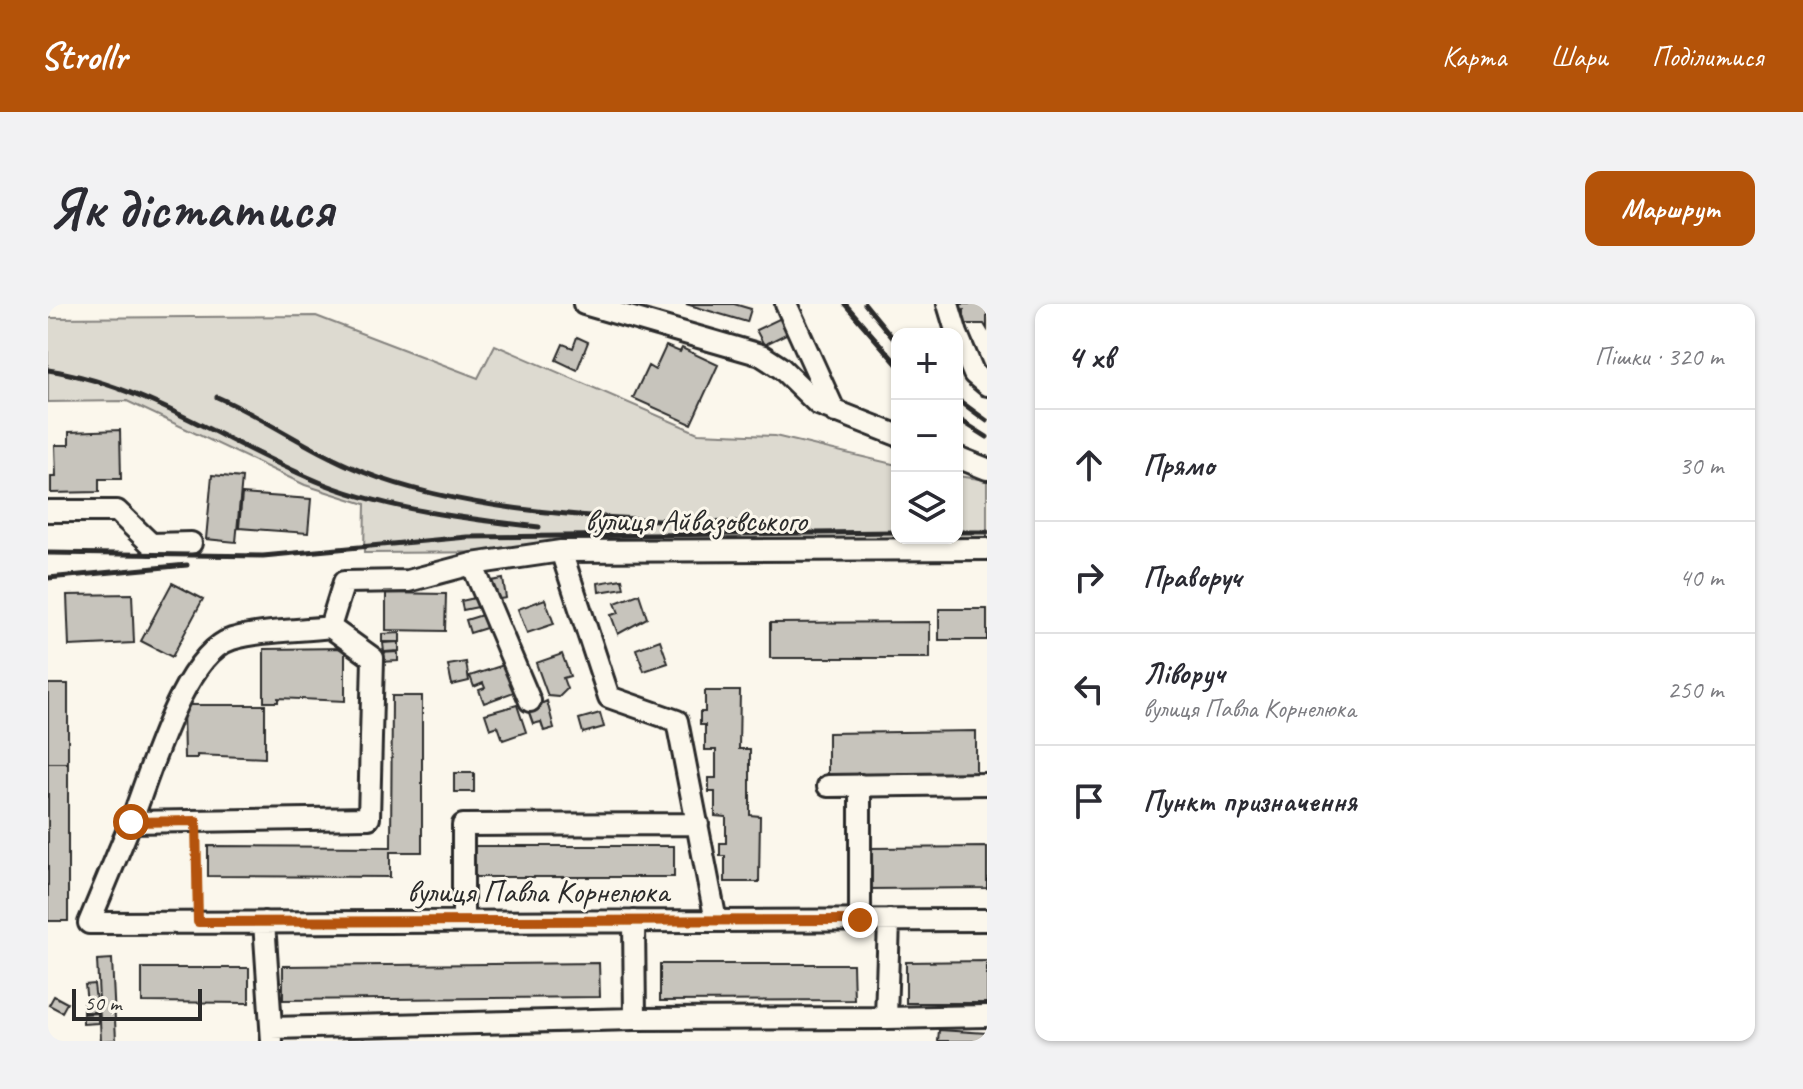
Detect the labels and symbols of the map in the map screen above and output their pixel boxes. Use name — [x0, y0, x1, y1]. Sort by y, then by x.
street label: вулиця Айвазовського — [585, 500, 809, 541]
route start — [113, 804, 149, 840]
street label: вулиця Павла Корнелюка — [407, 871, 672, 912]
route end — [842, 902, 878, 938]
scale bar — [72, 985, 202, 1021]

